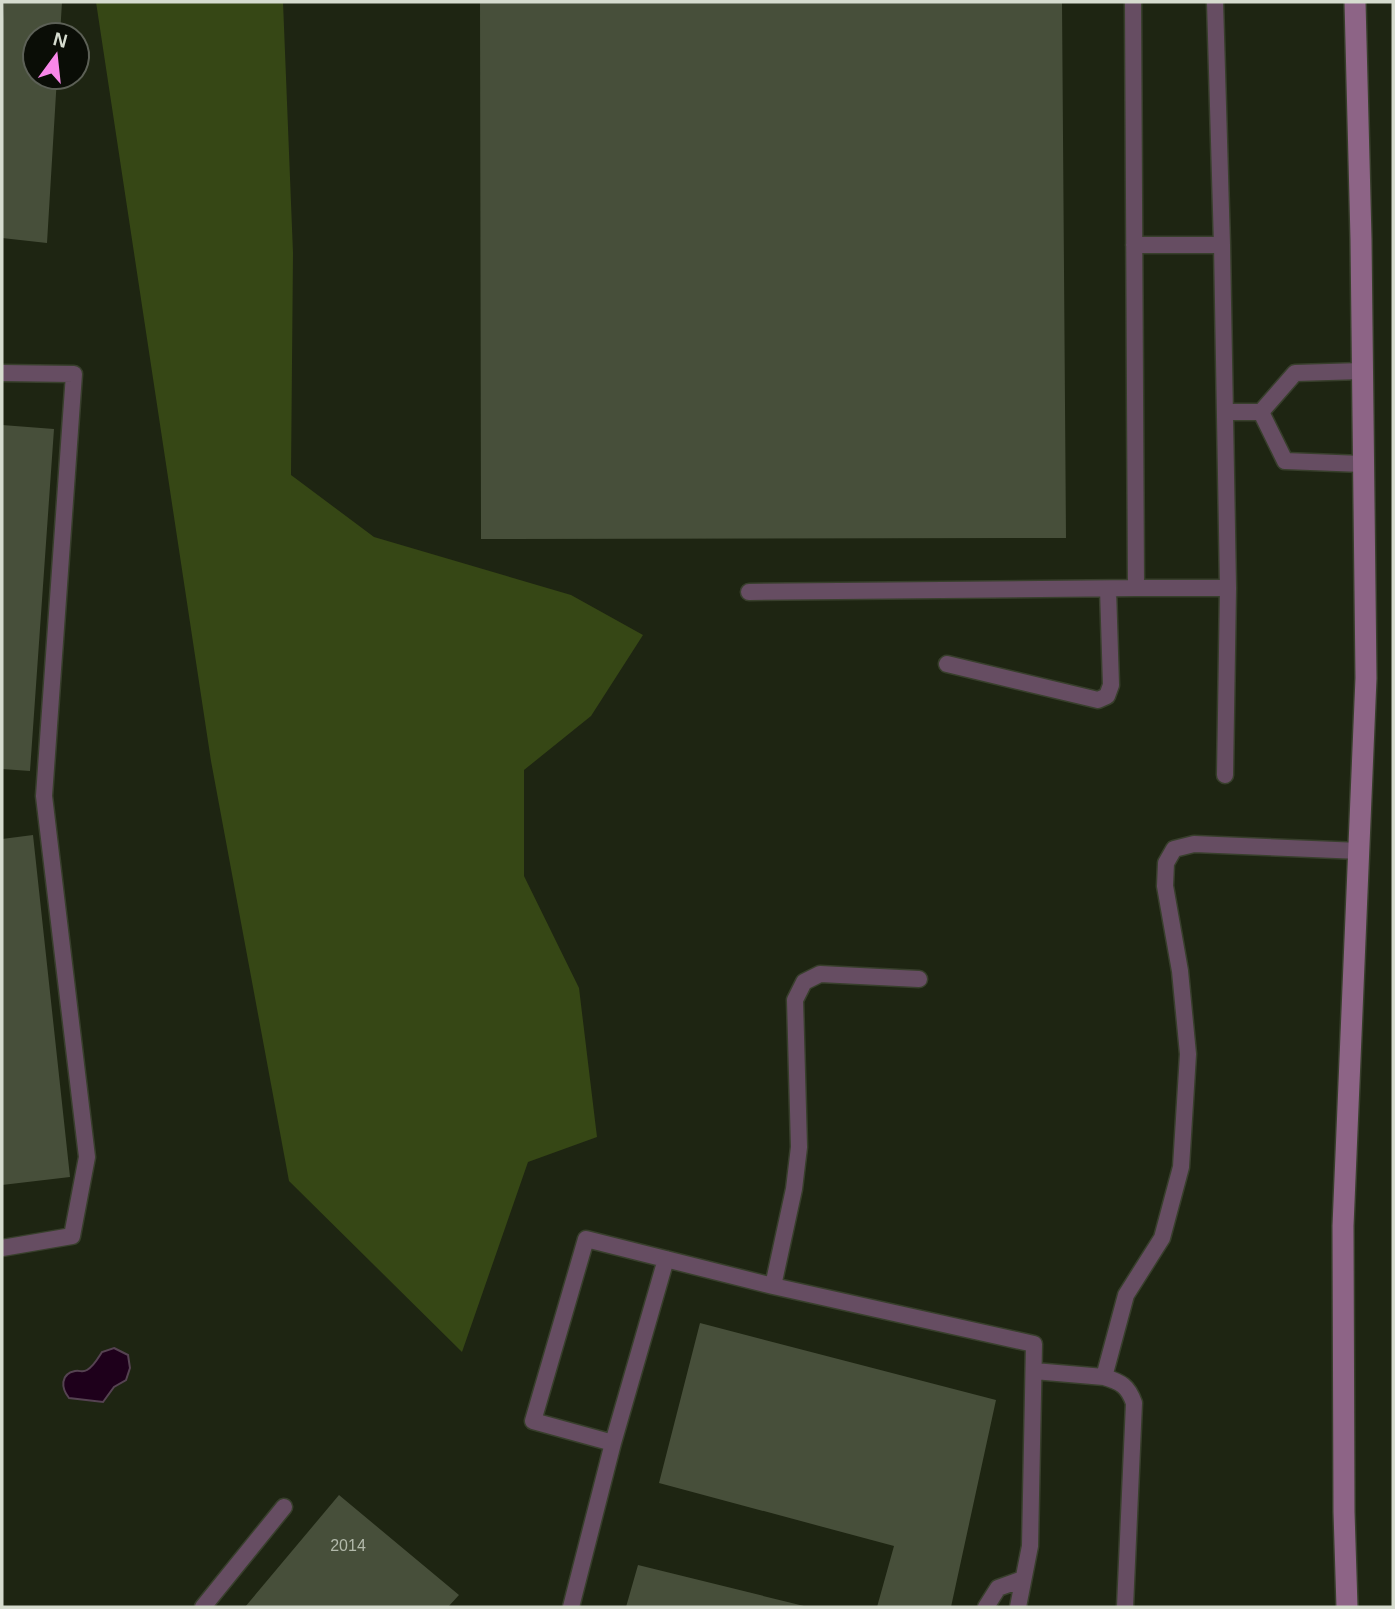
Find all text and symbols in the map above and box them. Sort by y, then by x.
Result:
north arrow [21,21,91,91]
text: N [51,28,70,52]
house number: 2014 [330,1537,366,1554]

